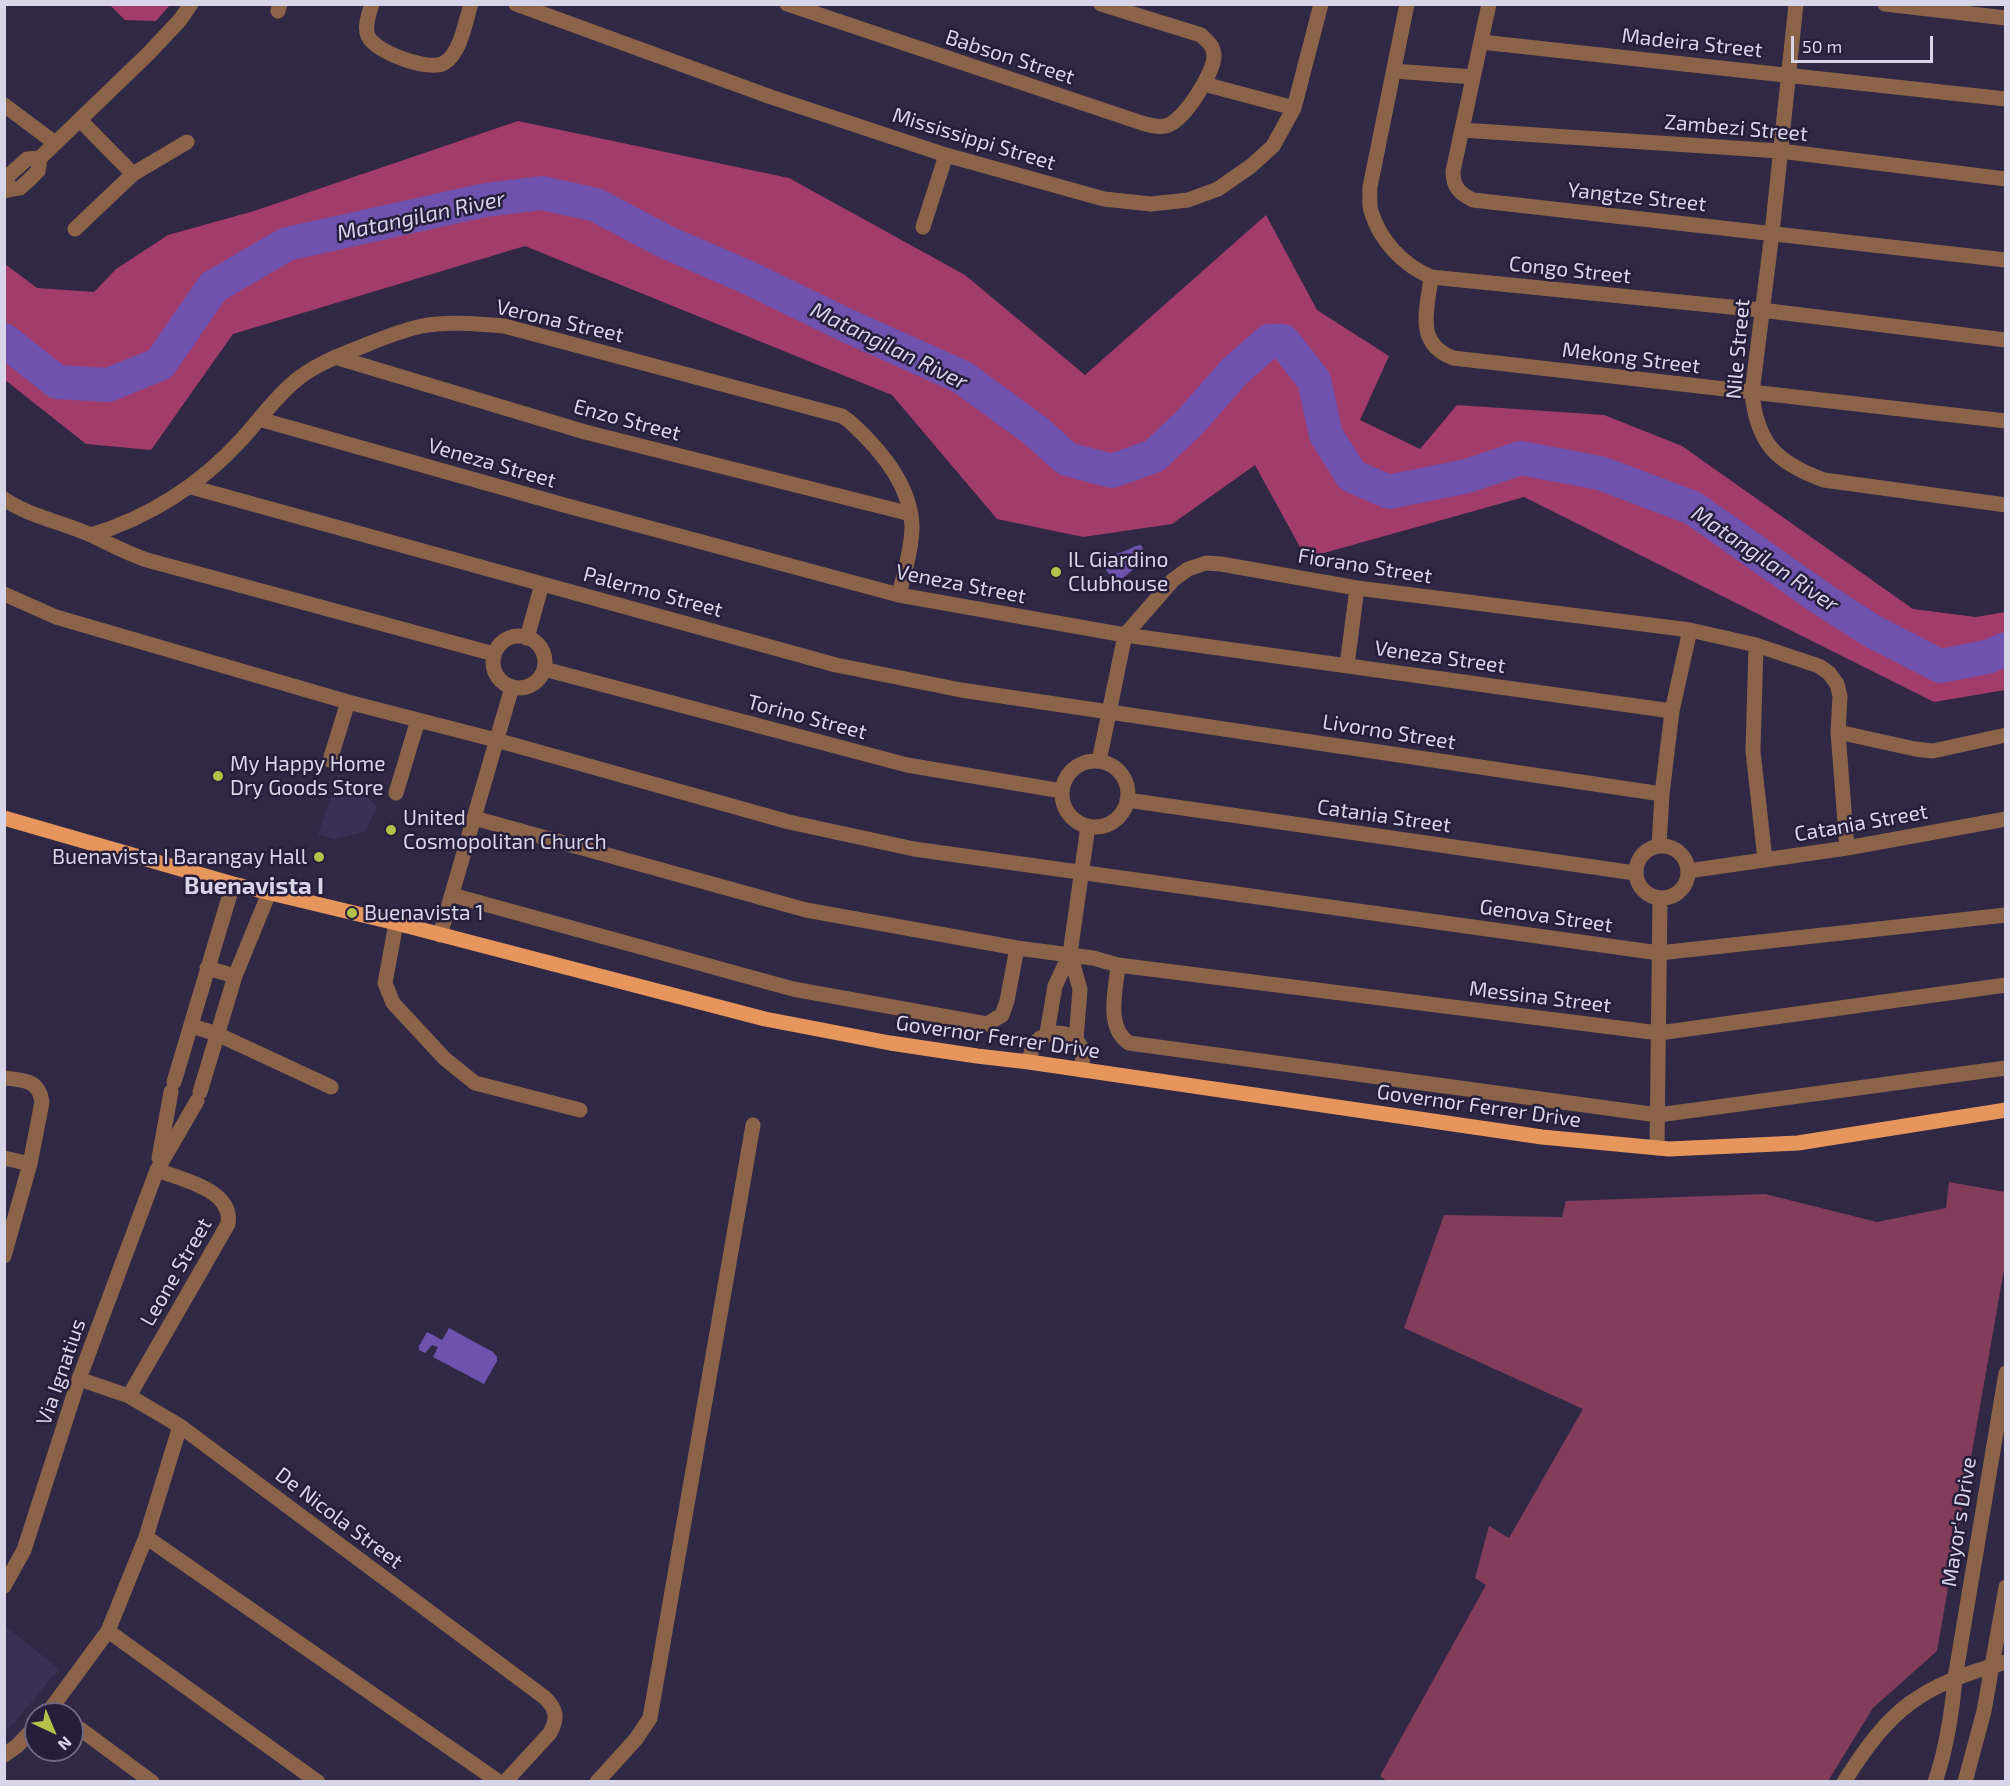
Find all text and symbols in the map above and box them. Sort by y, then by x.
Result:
street label: Madeira Street [1620,23,1764,63]
street label: Babson Street [942,24,1078,90]
scale bar [1794,24,1936,62]
text: 50 m [1802,35,1842,57]
street label: Mississippi Street [889,102,1059,176]
street label: Zambezi Street [1663,109,1809,147]
street label: Yangtze Street [1566,177,1708,217]
water label: Matangilan River [334,185,508,247]
street label: Congo Street [1508,251,1632,289]
street label: Verona Street [494,294,626,348]
water label: Matangilan River [806,297,972,395]
street label: Nile Street [1721,298,1755,400]
street label: Mekong Street [1561,337,1701,379]
street label: Enzo Street [571,394,683,446]
street label: Veneza Street [425,433,559,493]
water label: Matangilan River [1687,500,1843,618]
street label: Fiorano Street [1296,543,1434,589]
place label: IL Giardino Clubhouse [1068,547,1168,597]
street label: Veneza Street [894,559,1028,609]
street label: Palermo Street [581,561,725,623]
marker: IL Giardino Clubhouse [1049,565,1063,579]
street label: Veneza Street [1373,635,1507,679]
street label: Torino Street [745,689,869,745]
street label: Livorno Street [1321,709,1457,755]
place label: My Happy Home Dry Goods Store [230,751,385,801]
marker: My Happy Home Dry Goods Store [211,769,225,783]
street label: Catania Street [1315,794,1453,838]
street label: Catania Street [1792,799,1930,847]
place label: United Cosmopolitan Church [403,805,607,855]
marker: United Cosmopolitan Church [384,823,398,837]
place label: Buenavista I Barangay Hall [52,844,307,870]
marker: Buenavista I Barangay Hall [312,850,326,864]
district label: Buenavista I [184,872,324,900]
street label: Genova Street [1478,894,1614,938]
place label: Buenavista 1 [364,900,484,926]
marker: Buenavista 1 [345,906,359,920]
street label: Messina Street [1467,976,1613,1018]
street label: Governor Ferrer Drive [894,1010,1102,1064]
street label: Governor Ferrer Drive [1375,1079,1583,1133]
street label: Leone Street [135,1214,217,1330]
street label: Via Ignatius [31,1315,91,1429]
street label: Mayor's Drive [1936,1455,1982,1589]
street label: De Nicola Street [270,1462,408,1574]
north arrow [24,1702,84,1762]
text: N [55,1733,76,1755]

